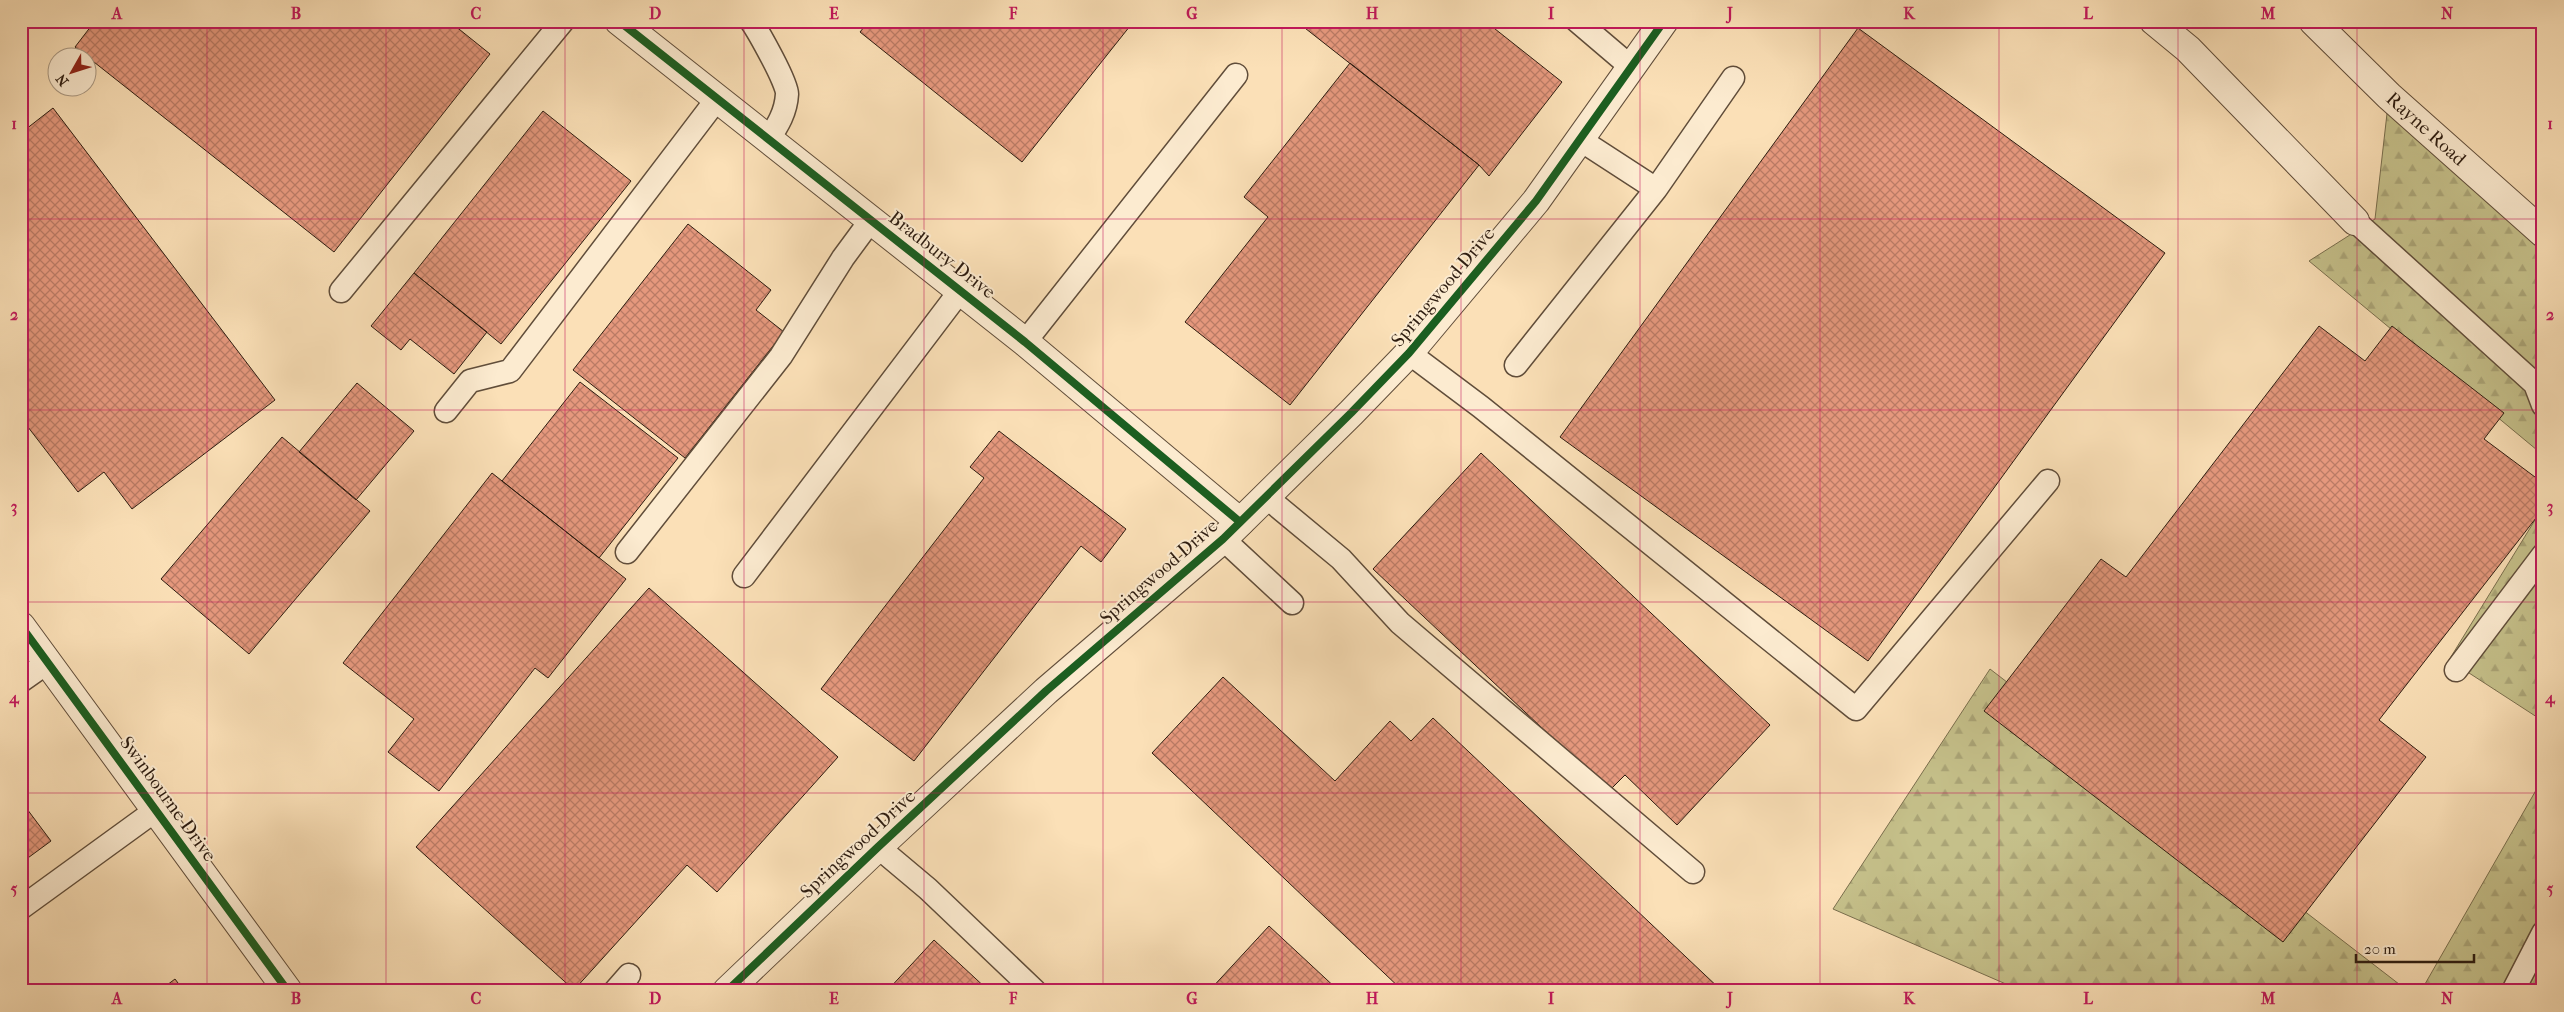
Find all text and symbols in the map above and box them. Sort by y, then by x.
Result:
text: A [111,4,123,23]
text: B [291,4,301,23]
text: C [471,4,482,23]
text: D [649,4,661,23]
text: E [829,4,839,23]
text: F [1008,4,1018,23]
text: G [1186,4,1198,23]
text: H [1366,4,1379,23]
text: I [1548,4,1555,23]
text: J [1725,4,1733,24]
text: K [1903,4,1916,23]
text: L [2083,4,2093,23]
text: M [2260,4,2276,23]
text: N [2441,4,2454,23]
north arrow [48,48,98,98]
text: N [52,70,72,89]
street label: Rayne Road [2382,88,2471,171]
text: 1 [11,114,17,133]
text: 1 [2547,114,2553,133]
street label: Bradbury Drive [884,207,1000,303]
street label: Springwood Drive [1387,223,1499,351]
text: 2 [10,305,18,324]
text: 2 [2546,305,2554,324]
text: 3 [11,497,17,517]
text: 3 [2547,497,2553,517]
street label: Springwood Drive [1096,515,1222,629]
text: 4 [8,688,20,708]
text: 4 [2544,688,2556,708]
street label: Swinbourne Drive [115,732,221,866]
street label: Springwood Drive [796,785,920,903]
text: 5 [11,879,18,898]
text: 5 [2547,879,2554,898]
scale bar [2356,932,2474,964]
text: 20 m [2364,940,2396,958]
text: A [111,989,123,1008]
text: B [291,989,301,1008]
text: C [471,989,482,1008]
text: D [649,989,661,1008]
text: E [829,989,839,1008]
text: F [1008,989,1018,1008]
text: G [1186,989,1198,1008]
text: H [1366,989,1379,1008]
text: I [1548,989,1555,1008]
text: J [1725,989,1733,1009]
text: K [1903,989,1916,1008]
text: L [2083,989,2093,1008]
text: M [2260,989,2276,1008]
text: N [2441,989,2454,1008]

